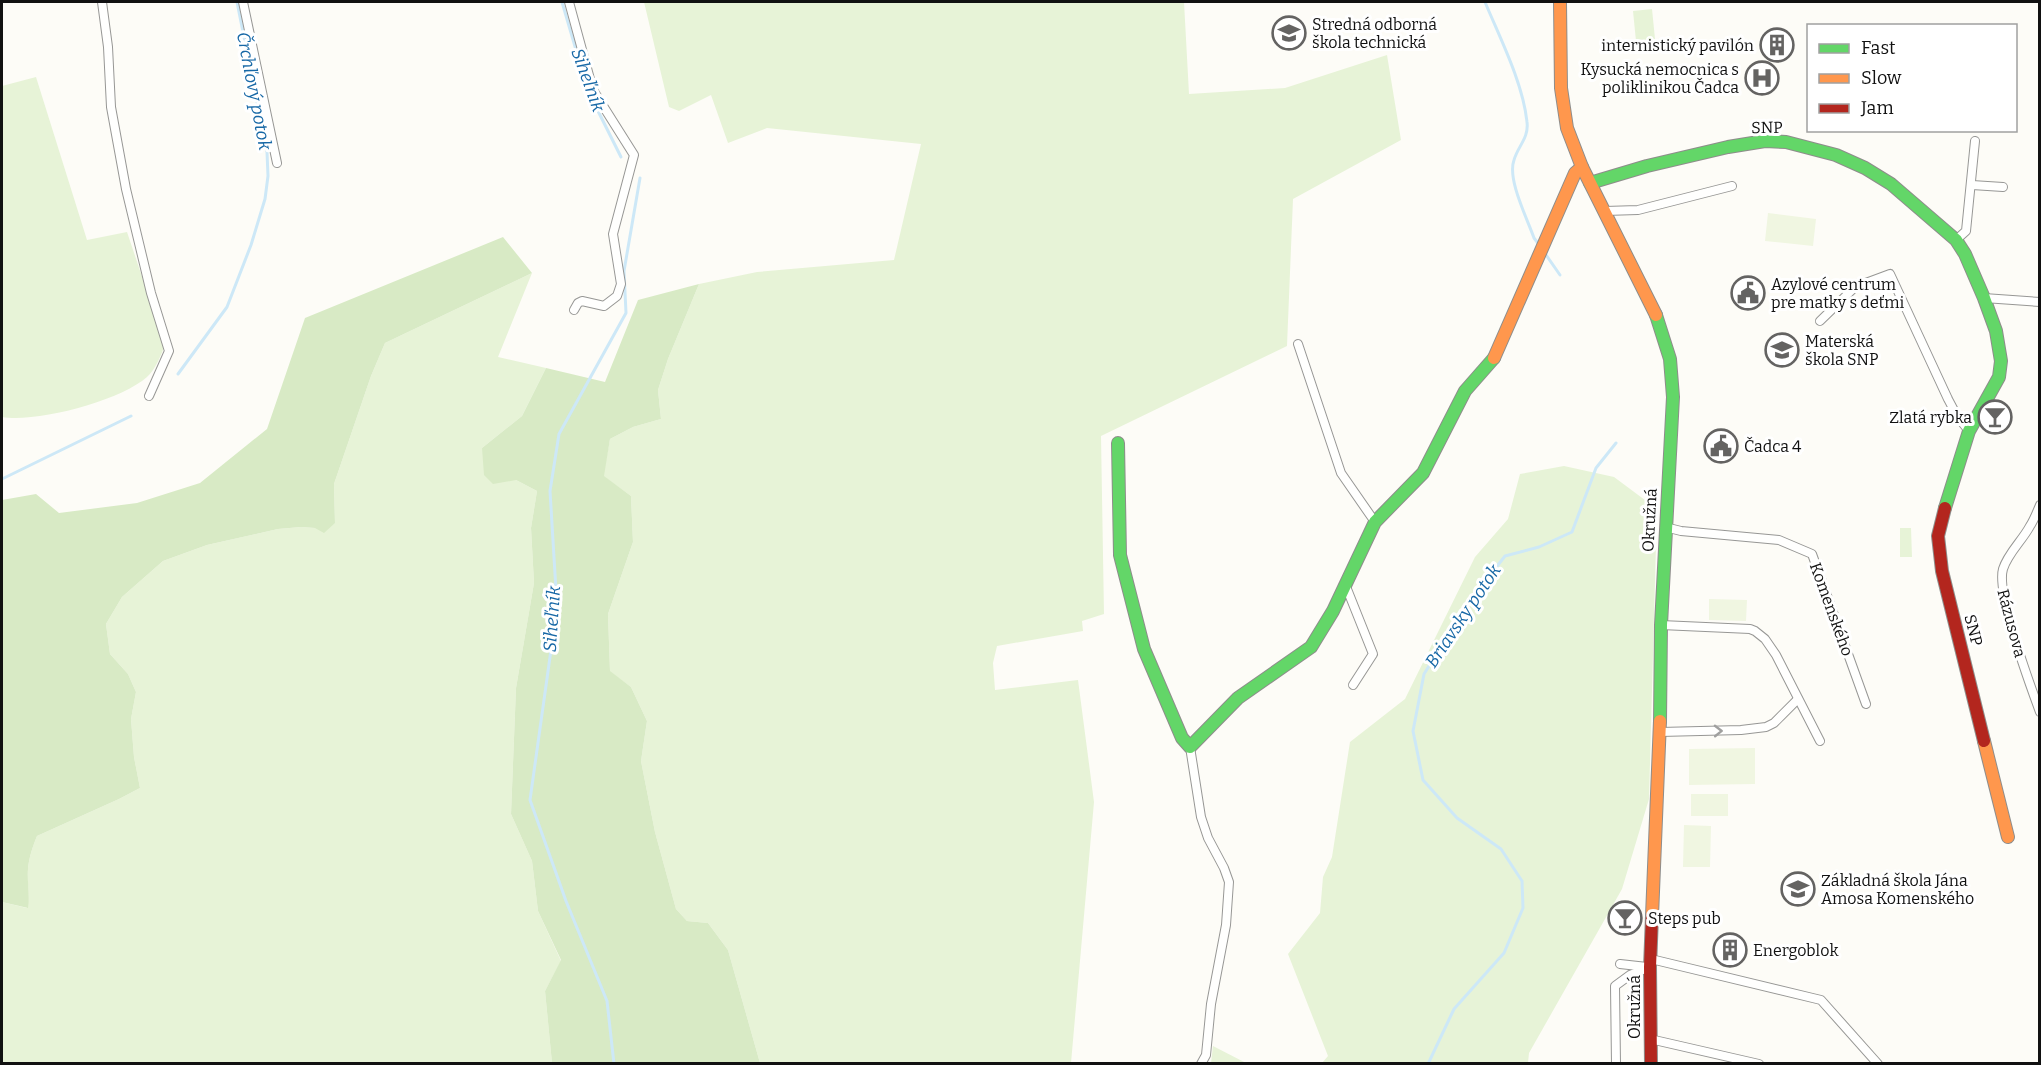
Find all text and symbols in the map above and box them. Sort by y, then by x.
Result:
school or university icon: Stredná odborná škola technická [1271,15,1307,51]
place label: Stredná odborná škola technická [1312,15,1437,52]
legend [1807,24,2017,132]
building icon: internistický pavilón [1759,27,1795,63]
water label: Črchľový potok [232,30,276,152]
place label: internistický pavilón [1601,36,1754,55]
text: Fast [1861,37,1896,59]
water label: Siheľník [566,45,610,115]
place label: Kysucká nemocnica s poliklinikou Čadca [1580,60,1739,97]
hospital icon: Kysucká nemocnica s poliklinikou Čadca [1744,60,1780,96]
text: Slow [1861,67,1902,89]
text: Jam [1860,97,1894,119]
street label: SNP [1751,118,1783,137]
public building icon: Azylové centrum pre matky s deťmi [1730,275,1766,311]
place label: Azylové centrum pre matky s deťmi [1771,275,1905,312]
school or university icon: Materská škola SNP [1764,332,1800,368]
place label: Materská škola SNP [1805,332,1879,369]
bar icon: Zlatá rybka [1977,399,2013,435]
place label: Zlatá rybka [1889,408,1972,427]
public building icon: Čadca 4 [1703,428,1739,464]
place label: Čadca 4 [1744,436,1802,456]
street label: Okružná [1638,487,1661,552]
water label: Briavsky potok [1420,560,1506,672]
street label: Komenského [1806,560,1857,659]
water label: Siheľník [539,585,565,653]
street label: Rázusova [1993,587,2030,660]
street label: SNP [1960,612,1987,648]
one-way arrow [1714,724,1723,737]
school or university icon: Základná škola Jána Amosa Komenského [1780,871,1816,907]
place label: Základná škola Jána Amosa Komenského [1821,871,1974,908]
bar icon: Steps pub [1607,900,1643,936]
place label: Steps pub [1648,909,1721,928]
building icon: Energoblok [1712,932,1748,968]
place label: Energoblok [1753,941,1838,960]
street label: Okružná [1625,975,1644,1039]

